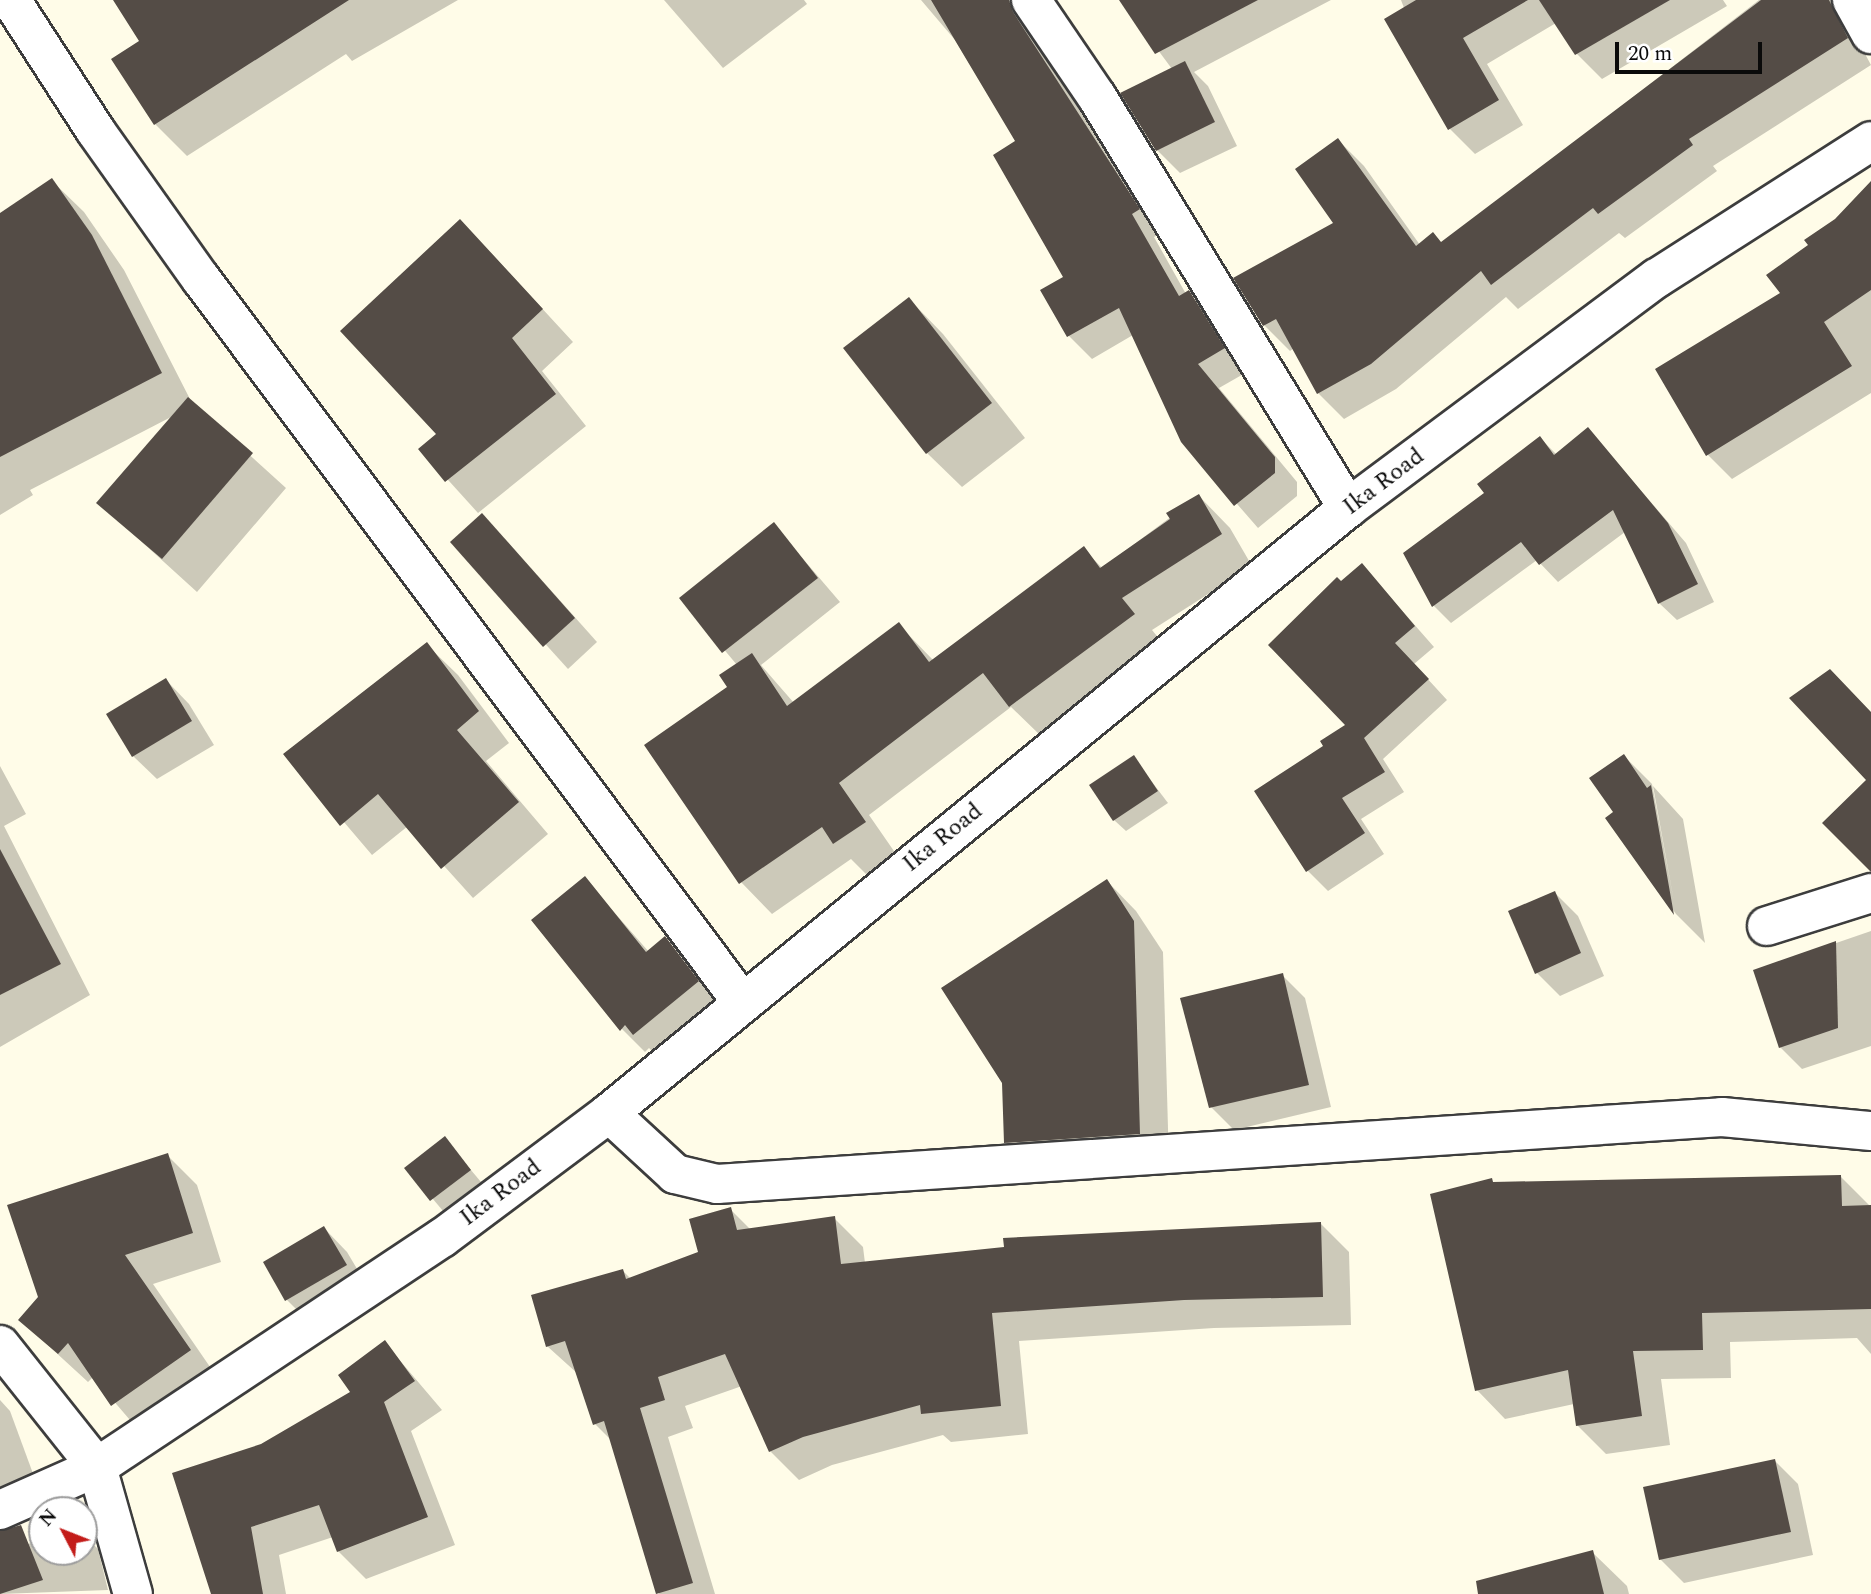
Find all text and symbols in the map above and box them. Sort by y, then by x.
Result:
scale bar [1619,28,1766,72]
text: 20 m [1628,38,1672,70]
street label: Ika Road [1338,442,1430,522]
street label: Ika Road [897,797,989,879]
street label: Ika Road [455,1153,547,1233]
north arrow [28,1496,98,1566]
text: N [33,1502,64,1533]

